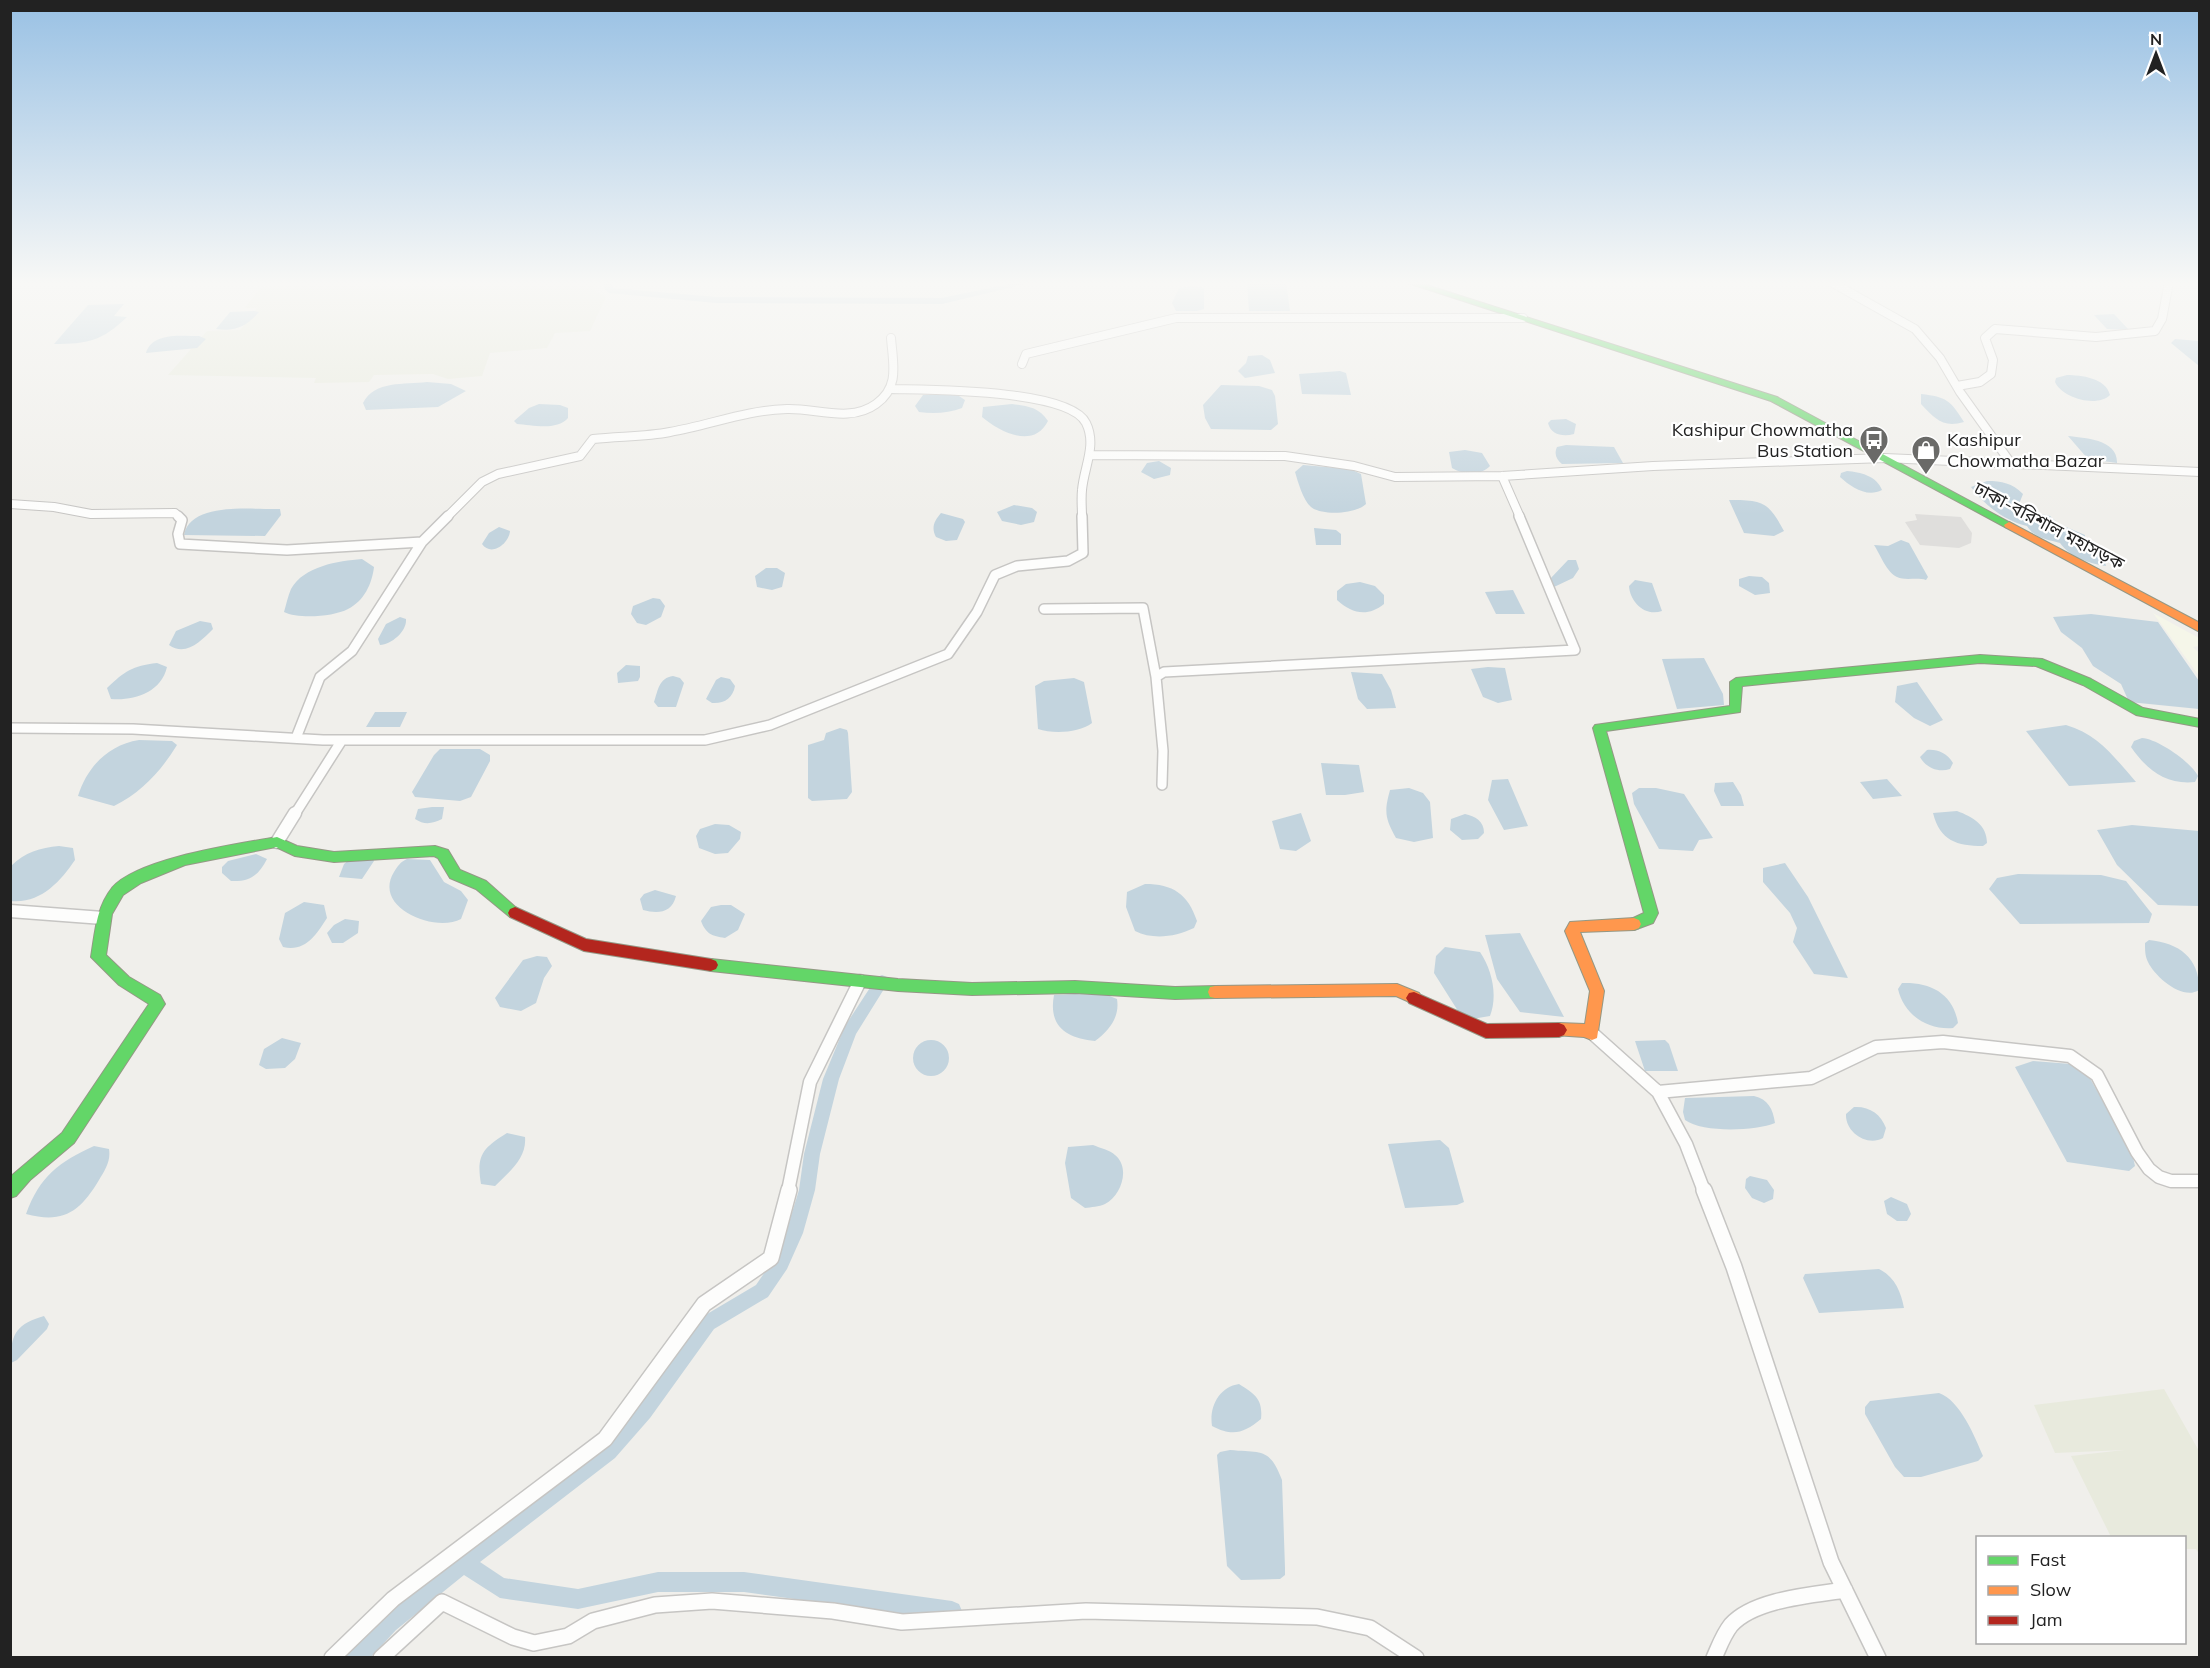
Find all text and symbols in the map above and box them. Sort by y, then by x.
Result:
north arrow [2126,24,2186,84]
text: N [2150,29,2162,49]
place label: Kashipur Chowmatha Bus Station [1672,418,1853,462]
bus stop icon: Kashipur Chowmatha Bus Station [1858,424,1890,466]
place label: Kashipur Chowmatha Bazar [1947,428,2105,472]
shop icon: Kashipur Chowmatha Bazar [1910,434,1942,476]
street label: ঢাকা-বরিশাল মহাসড়ক [1969,476,2129,575]
legend [1976,1536,2186,1644]
text: Fast [2030,1548,2066,1571]
text: Slow [2030,1578,2072,1601]
text: Jam [2030,1608,2063,1631]

